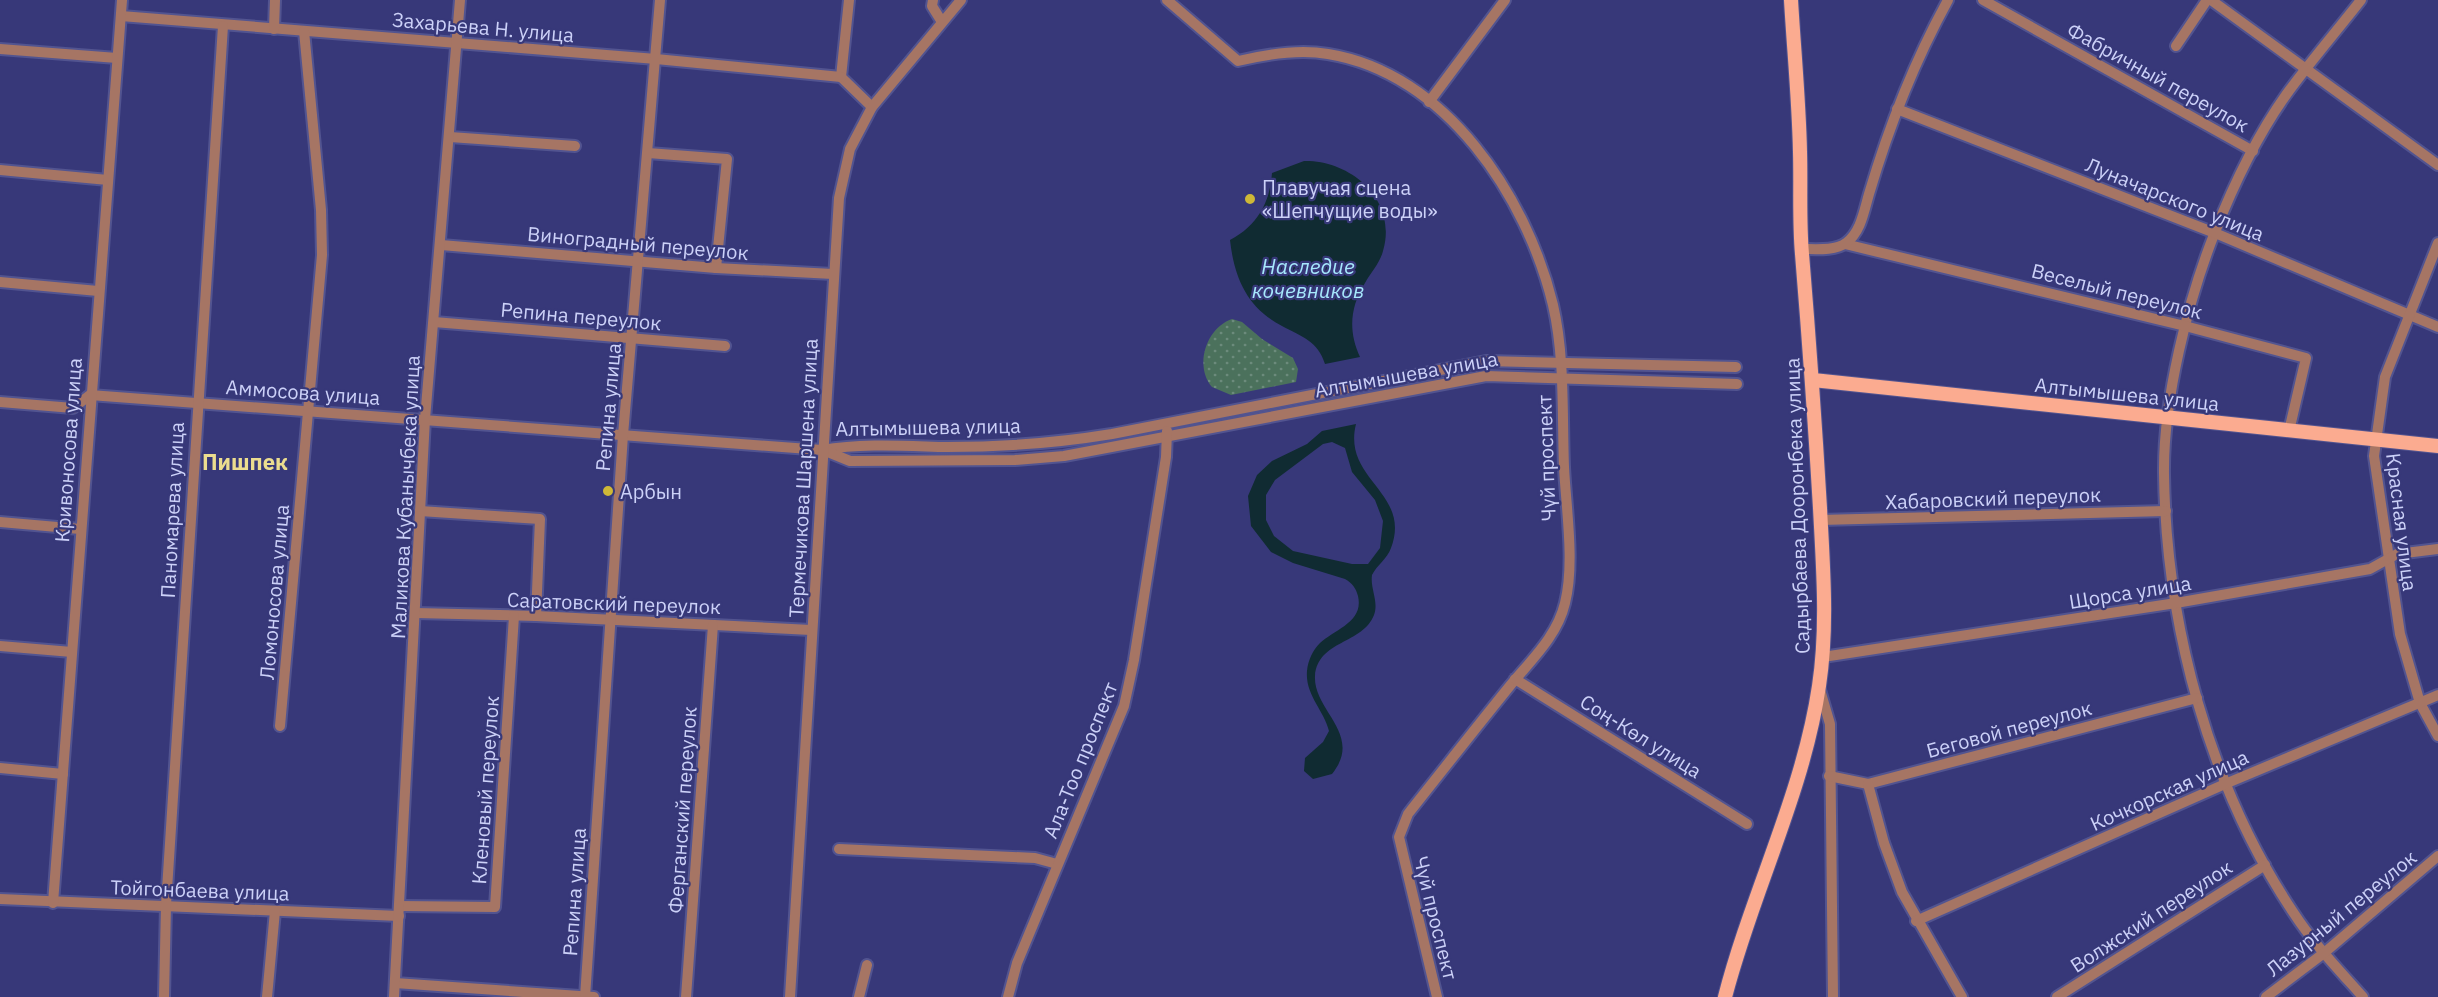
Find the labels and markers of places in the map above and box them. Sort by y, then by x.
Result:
place label: Плавучая сцена «Шепчущие воды» [1262,174,1438,224]
marker: Плавучая сцена «Шепчущие воды» [1243,192,1257,206]
place label: Арбын [620,478,682,505]
marker: Арбын [601,484,615,498]

